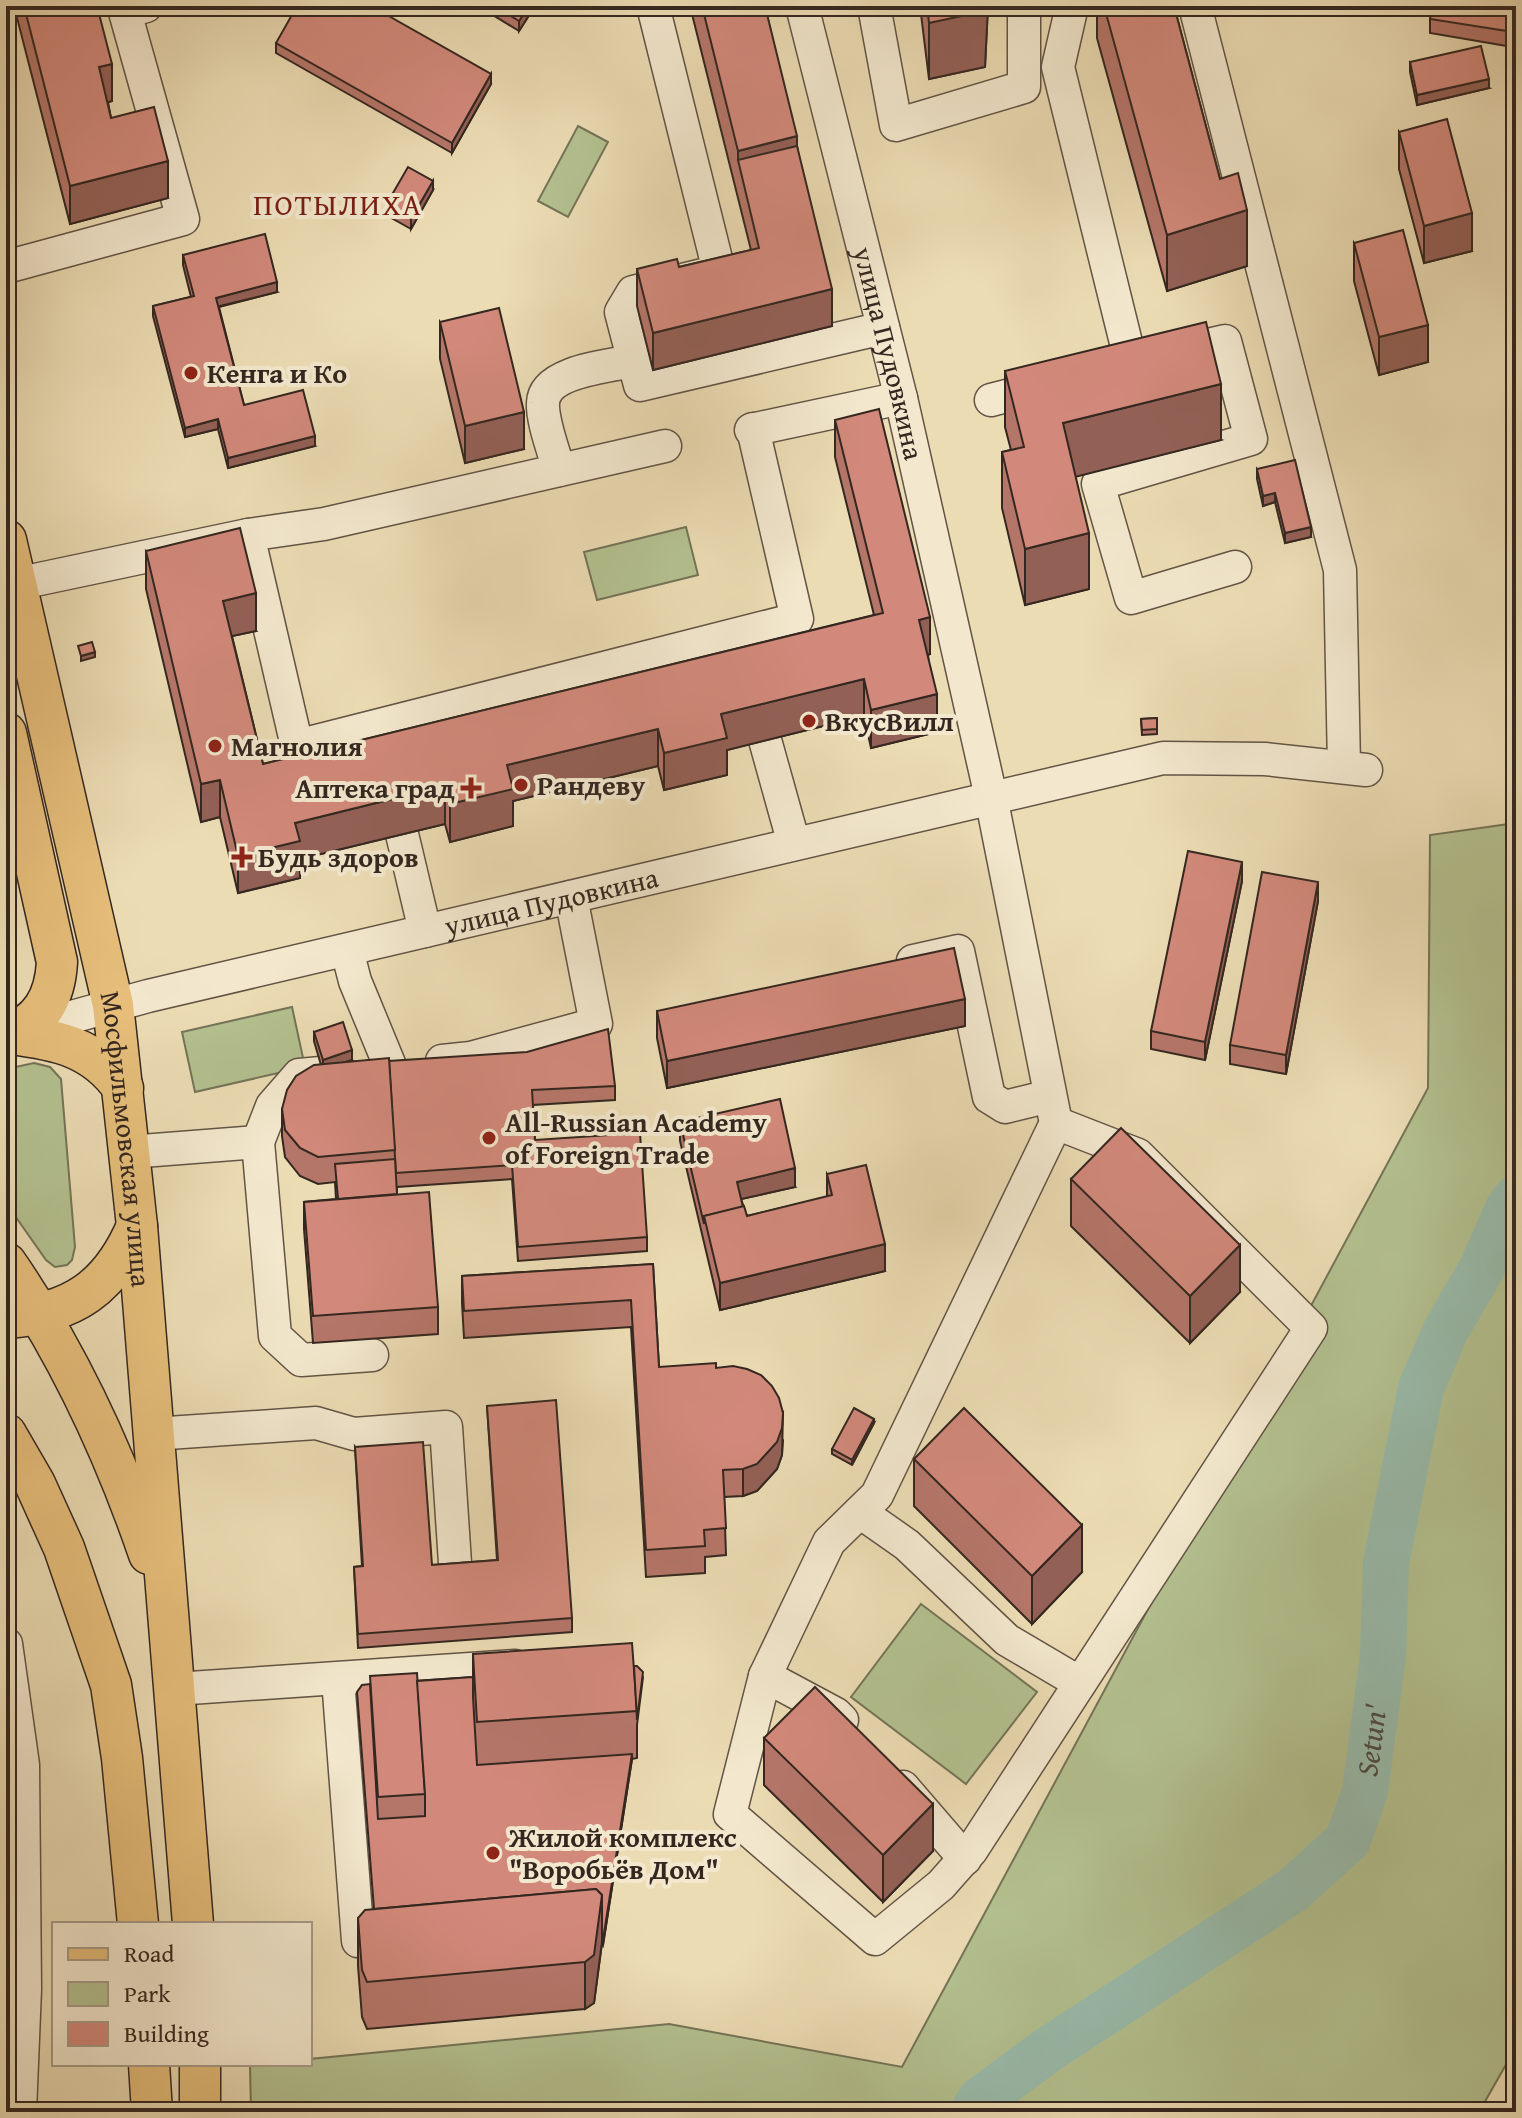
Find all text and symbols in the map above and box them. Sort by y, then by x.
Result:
district label: ПОТЫЛИХА [253,182,423,226]
street label: улица Пудовкина [843,241,935,464]
place label: Кенга и Ко [207,352,347,393]
marker: Кенга и Ко [182,364,200,382]
place label: ВкусВилл [825,700,954,741]
marker: ВкусВилл [800,712,818,730]
place label: Магнолия [231,725,362,766]
marker: Магнолия [206,737,224,755]
place label: Рандеву [537,764,645,805]
place label: Аптека град [295,767,455,808]
marker: Рандеву [512,776,530,794]
marker: Аптека град [462,779,480,797]
place label: Будь здоров [258,836,419,877]
marker: Будь здоров [233,848,251,866]
street label: улица Пудовкина [439,856,663,946]
street label: Мосфильмовская улица [90,987,163,1289]
place label: All-Russian Academy of Foreign Trade [505,1101,768,1174]
marker: All-Russian Academy of Foreign Trade [480,1129,498,1147]
water label: Setun' [1344,1701,1397,1779]
place label: Жилой комплекс "Воробьёв Дом" [508,1816,737,1889]
marker: Жилой комплекс "Воробьёв Дом" [484,1844,502,1862]
legend [52,1922,312,2066]
text: Road [124,1936,174,1971]
text: Park [124,1976,171,2011]
text: Building [124,2016,209,2051]

